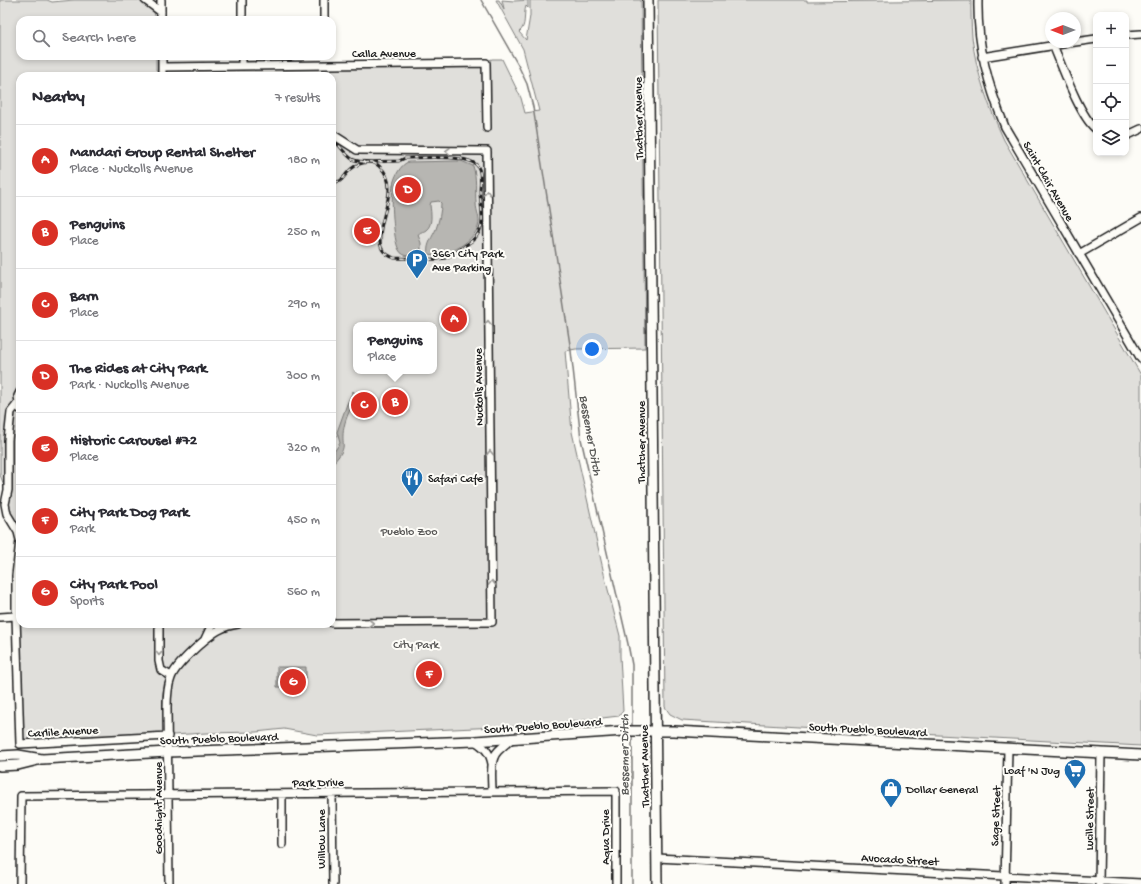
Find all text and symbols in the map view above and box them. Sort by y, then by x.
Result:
north arrow [1045,12,1081,48]
map controls [1093,12,1129,156]
button: + [1093,12,1129,48]
search box [16,16,336,60]
icon: search [30,27,52,49]
text: Search here [62,29,136,47]
street label: Calla Avenue [352,48,417,62]
button: − [1093,48,1129,84]
street label: Thatcher Avenue [632,76,648,160]
button: locate [1093,84,1129,120]
text: Nearby [32,88,85,108]
text: 7 results [275,91,320,106]
button: layers [1093,120,1129,156]
street label: Saint Clair Avenue [1019,140,1076,225]
text: Mandari Group Rental Shelter [70,144,255,162]
one-way arrow [445,147,451,155]
text: A [41,153,49,168]
text: 180 m [288,153,320,168]
text: Place · Nuckolls Avenue [70,162,193,177]
pin: D [395,175,421,205]
one-way arrow [483,190,491,196]
text: Penguins [70,216,125,234]
pin: E [354,216,380,246]
text: B [42,225,48,240]
text: 250 m [287,225,320,240]
text: Place [70,234,98,249]
parking icon: 3661 City Park Ave Parking [404,247,430,280]
place label: 3661 City Park Ave Parking [431,248,505,276]
text: Barn [70,288,98,306]
text: C [41,297,49,312]
text: 290 m [287,297,320,312]
pin: A [441,304,467,334]
text: Place [70,306,98,321]
one-way arrow [484,320,492,326]
popup [353,322,437,374]
text: Penguins [368,332,422,350]
your location [582,339,602,359]
street label: Nuckolls Avenue [472,347,488,426]
text: Place [368,350,396,365]
text: The Rides at City Park [70,360,207,378]
text: D [41,369,49,384]
text: 300 m [286,369,320,384]
text: Park · Nuckolls Avenue [70,378,189,393]
pin: B [382,387,408,417]
pin: C [351,390,377,420]
water label: Bessemer Ditch [575,394,604,478]
street label: Thatcher Avenue [636,400,650,484]
text: Historic Carousel #72 [70,432,197,450]
text: E [41,441,49,456]
text: 320 m [287,441,320,456]
text: Place [70,450,98,465]
one-way arrow [486,450,494,456]
restaurant icon: Safari Cafe [399,465,425,498]
place label: Safari Cafe [428,473,484,487]
text: City Park Dog Park [70,504,189,522]
text: F [42,513,48,528]
text: 450 m [287,513,320,528]
text: Park [70,522,95,537]
park label: Pueblo Zoo [380,526,437,540]
text: City Park Pool [70,576,158,594]
one-way arrow [488,580,496,586]
text: G [41,585,49,600]
text: 560 m [287,585,320,600]
text: Sports [70,594,104,609]
one-way arrow [368,619,374,627]
park label: City Park [393,639,440,653]
one-way arrow [155,650,164,656]
pin: F [416,659,442,689]
pin: G [280,667,306,697]
water label: Bessemer Ditch [618,713,633,796]
street label: South Pueblo Boulevard [484,716,604,738]
street label: South Pueblo Boulevard [809,721,928,741]
street label: Carlile Avenue [28,724,99,742]
street label: Thatcher Avenue [638,724,654,808]
street label: South Pueblo Boulevard [160,731,279,749]
supermarket icon: Loaf 'N Jug [1062,757,1088,790]
street label: Goodnight Avenue [153,761,167,854]
place label: Loaf 'N Jug [1004,765,1060,779]
shop icon: Dollar General [878,776,904,809]
street label: Park Drive [291,777,345,791]
place label: Dollar General [905,784,979,798]
street label: Sage Street [989,785,1005,846]
street label: Lucille Street [1083,786,1099,851]
street label: Willow Lane [316,808,330,869]
street label: Aqua Drive [600,808,614,865]
street label: Avocado Street [861,852,940,870]

